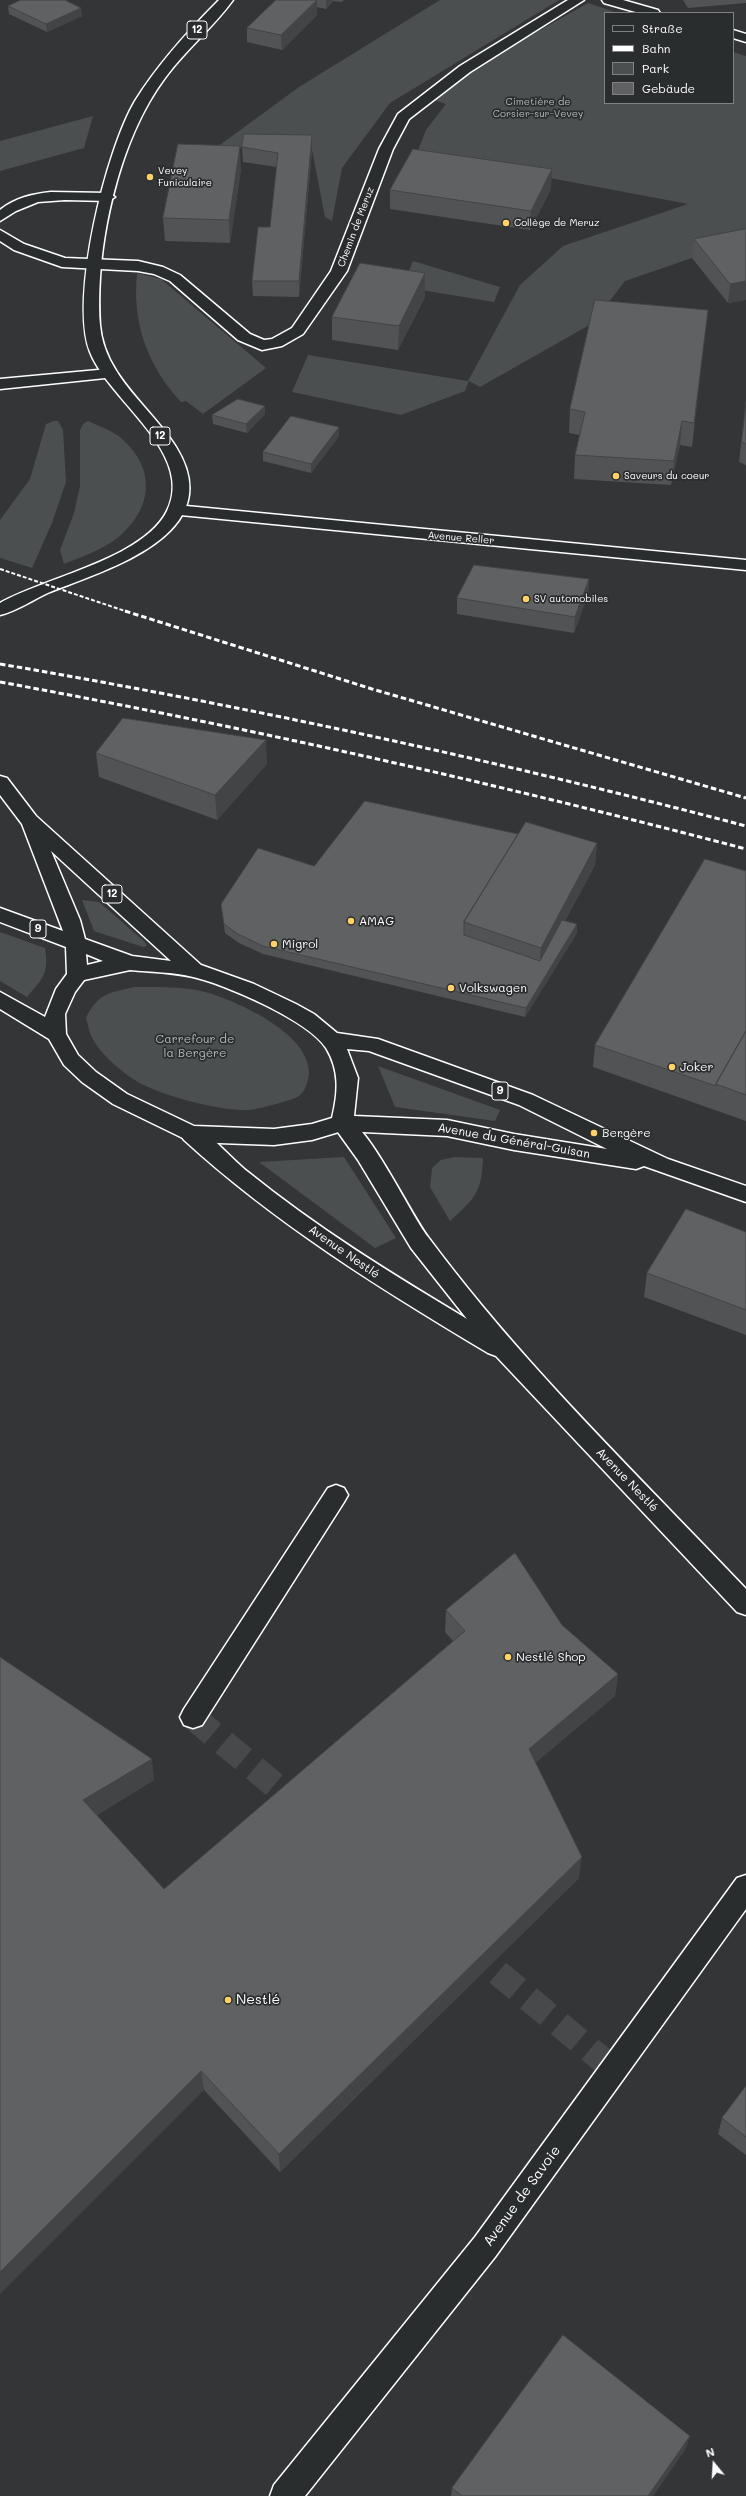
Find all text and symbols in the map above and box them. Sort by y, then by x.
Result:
legend [604,12,734,104]
text: Straße [642,20,683,36]
road number: 12 [187,21,207,39]
text: Bahn [642,40,670,56]
text: Park [642,60,669,76]
text: Gebäude [642,80,695,96]
park label: Cimetière de Corsier-sur-Vevey [493,96,583,120]
place label: Vevey Funiculaire [158,165,212,188]
marker: Vevey Funiculaire [145,172,155,182]
street label: Chemin de Meruz [335,185,377,269]
place label: Collège de Meruz [514,217,600,229]
marker: Collège de Meruz [501,218,511,228]
road number: 12 [150,427,170,445]
place label: Saveurs du coeur [624,470,709,482]
marker: Saveurs du coeur [611,471,621,481]
street label: Avenue Reller [427,529,495,547]
place label: SV automobiles [534,593,608,605]
marker: SV automobiles [521,594,531,604]
road number: 12 [102,885,122,903]
place label: AMAG [359,914,394,928]
marker: AMAG [346,916,356,926]
road number: 9 [30,920,46,938]
place label: Migrol [282,937,318,951]
marker: Migrol [269,939,279,949]
place label: Volkswagen [459,981,527,995]
marker: Volkswagen [446,983,456,993]
park label: Carrefour de la Bergère [156,1032,234,1060]
place label: Joker [680,1060,714,1074]
marker: Joker [667,1062,677,1072]
road number: 9 [492,1082,508,1100]
street label: Avenue du Général-Guisan [437,1121,591,1161]
place label: Bergère [602,1126,651,1140]
marker: Bergère [589,1128,599,1138]
street label: Avenue Nestlé [306,1222,382,1282]
street label: Avenue Nestlé [593,1445,661,1515]
place label: Nestlé Shop [516,1650,586,1664]
marker: Nestlé Shop [503,1652,513,1662]
place label: Nestlé [236,1992,280,2008]
marker: Nestlé [223,1995,233,2005]
street label: Avenue de Savoie [480,2142,564,2250]
north arrow [694,2444,734,2484]
text: N [704,2444,716,2461]

